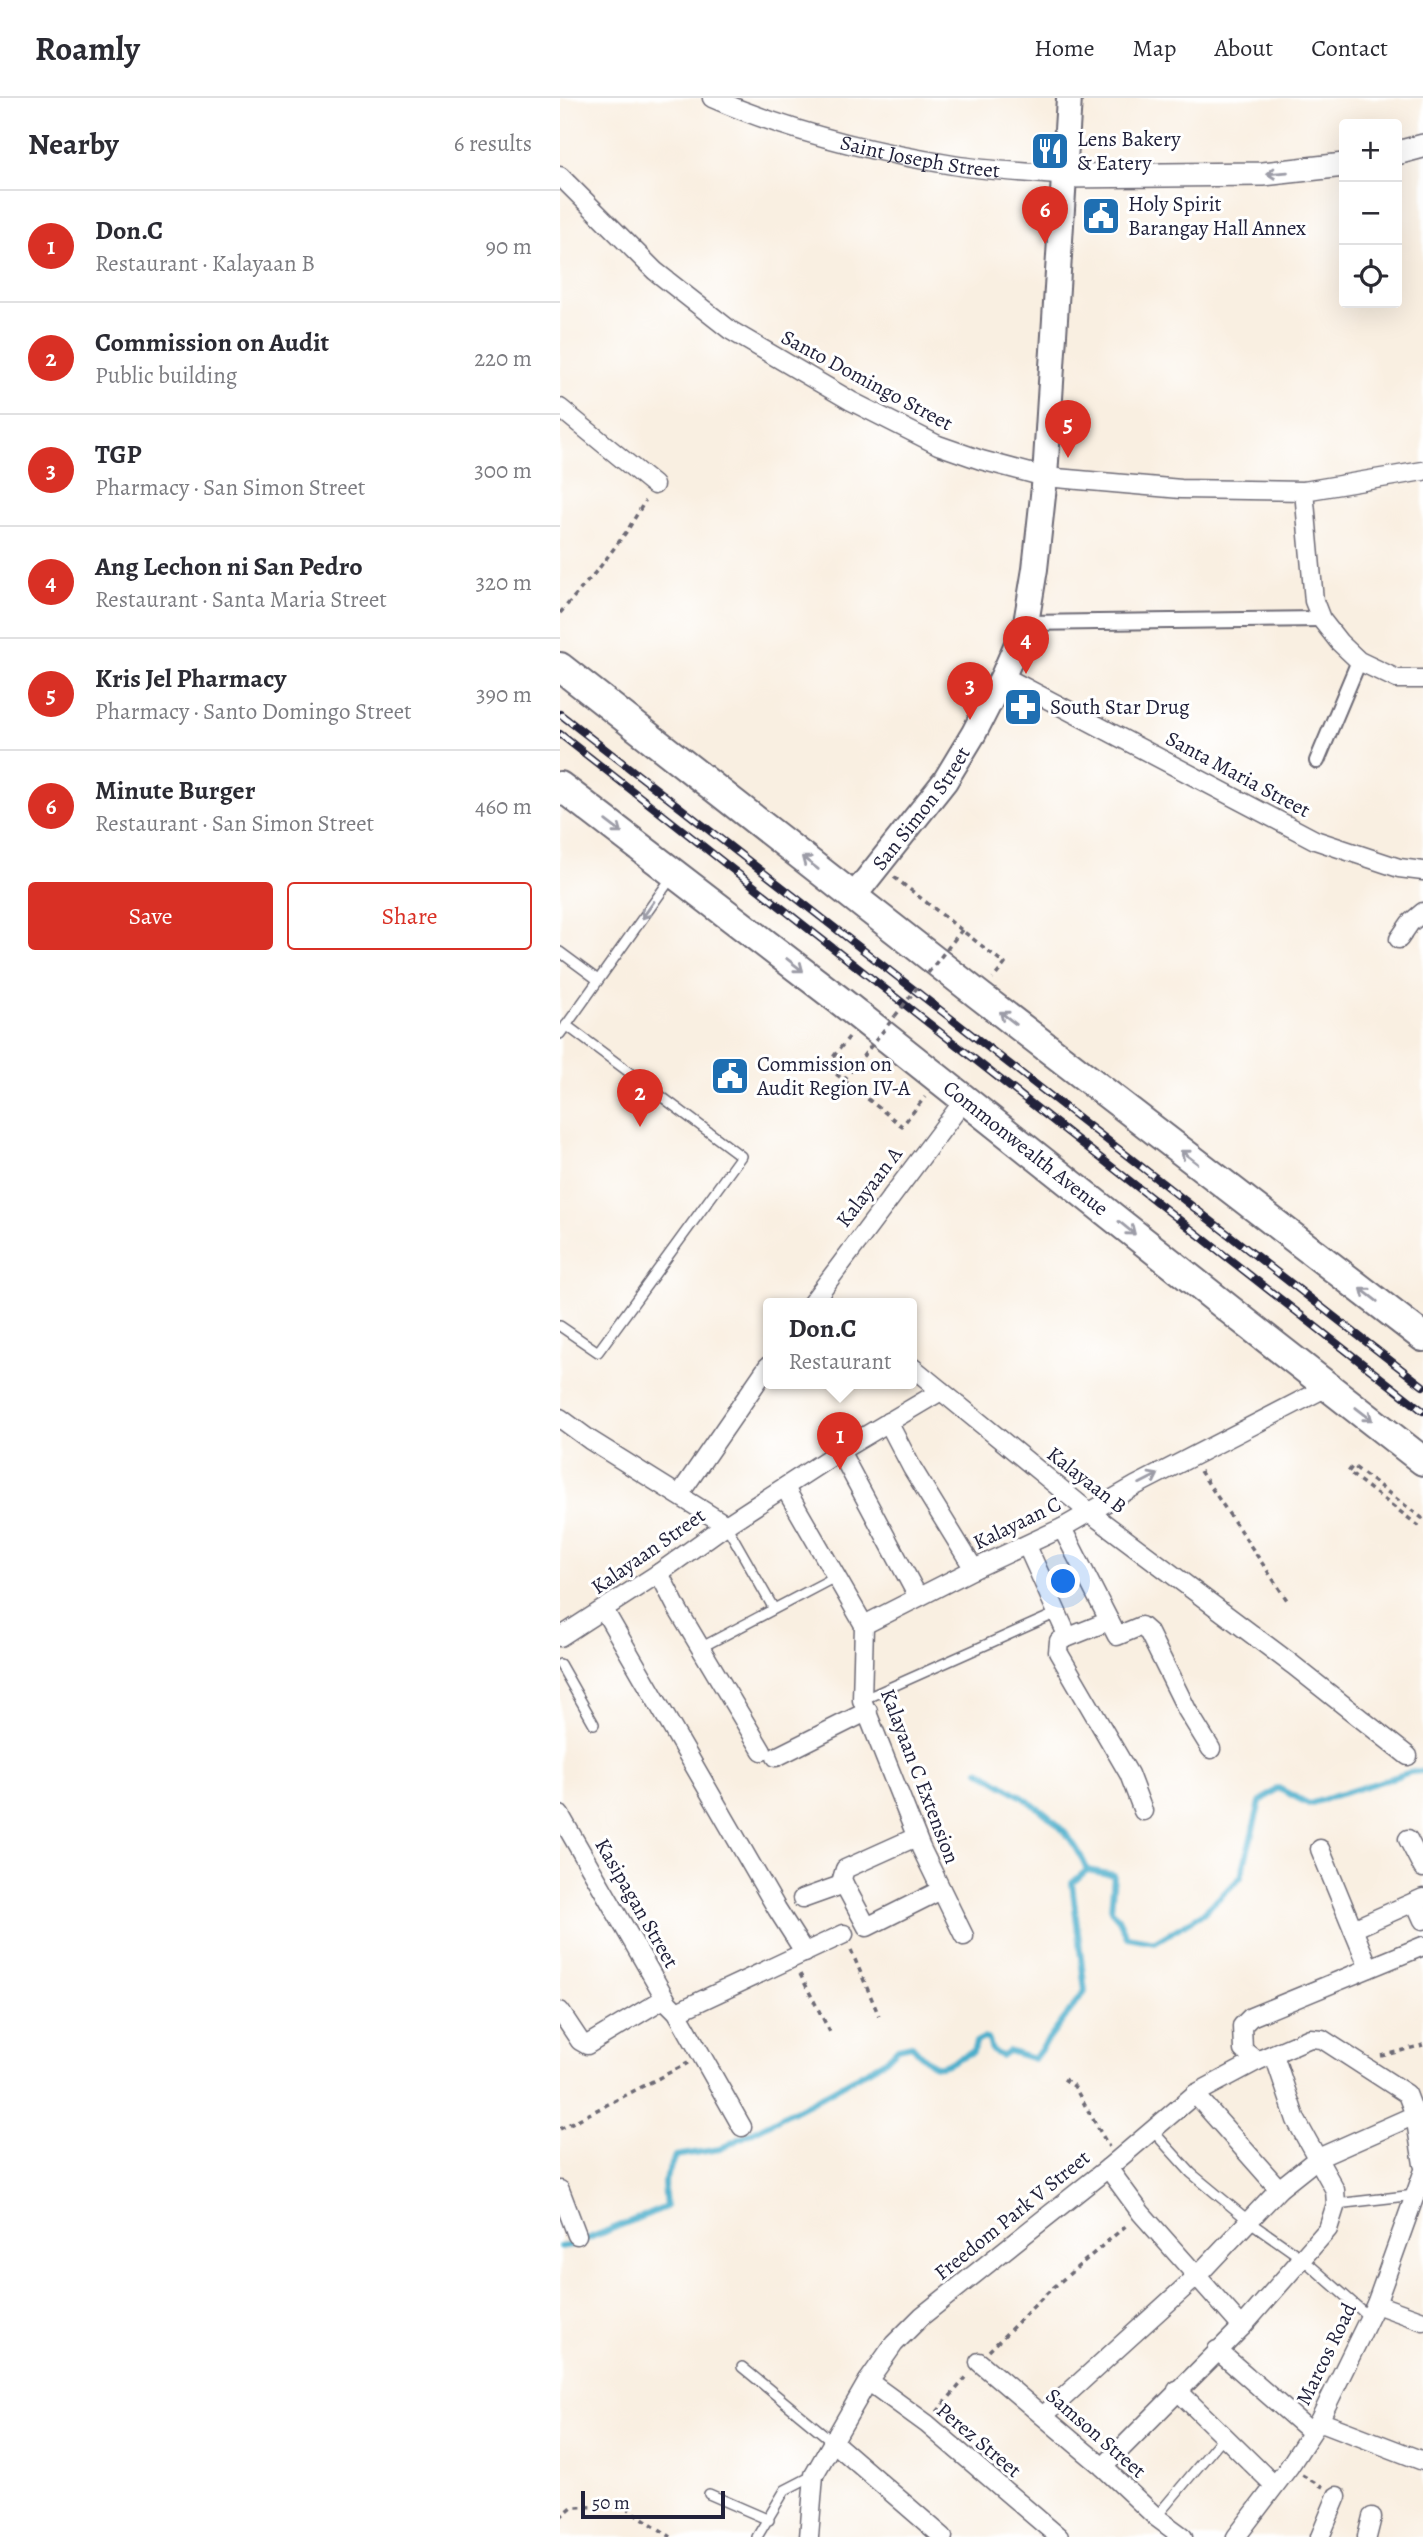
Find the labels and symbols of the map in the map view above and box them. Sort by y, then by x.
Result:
place label: Lens Bakery & Eatery [1077,125,1181,177]
street label: Saint Joseph Street [837,128,1001,184]
restaurant icon: Lens Bakery & Eatery [1029,130,1071,172]
one-way arrow [1266,167,1288,180]
pin: 6 [1022,186,1068,244]
place label: Holy Spirit Barangay Hall Annex [1128,190,1306,242]
public building icon: Holy Spirit Barangay Hall Annex [1080,195,1122,237]
street label: Santo Domingo Street [776,323,958,437]
pin: 5 [1045,400,1091,458]
pin: 4 [1003,616,1049,674]
pin: 3 [947,662,993,720]
pharmacy icon: South Star Drug [1002,686,1044,728]
place label: South Star Drug [1050,693,1190,721]
street label: Santa Maria Street [1161,724,1315,824]
street label: San Simon Street [866,741,977,876]
one-way arrow [605,819,624,834]
one-way arrow [801,855,819,871]
one-way arrow [641,900,655,919]
one-way arrow [785,958,804,973]
one-way arrow [1000,1010,1018,1025]
place label: Commission on Audit Region IV-A [756,1050,911,1102]
public building icon: Commission on Audit Region IV-A [709,1055,751,1097]
pin: 2 [617,1069,663,1127]
street label: Commonwealth Avenue [937,1074,1114,1222]
street label: Kalayaan A [830,1141,909,1233]
one-way arrow [1180,1149,1198,1164]
one-way arrow [1117,1221,1135,1236]
one-way arrow [1360,1288,1379,1303]
one-way arrow [1354,1406,1373,1421]
pin: 1 [817,1412,863,1470]
street label: Kalayaan B [1041,1440,1133,1520]
one-way arrow [1138,1471,1158,1485]
street label: Kalayaan C [968,1490,1066,1556]
street label: Kalayaan Street [585,1501,711,1601]
your location [1046,1564,1080,1598]
street label: Kalayaan C Extension [874,1684,966,1868]
street label: Kasipagan Street [589,1833,685,1973]
street label: Freedom Park V Street [928,2143,1096,2286]
street label: Marcos Road [1289,2298,1363,2410]
street label: Samson Street [1040,2382,1152,2484]
street label: Perez Street [931,2396,1027,2484]
scale bar [581,2488,724,2520]

